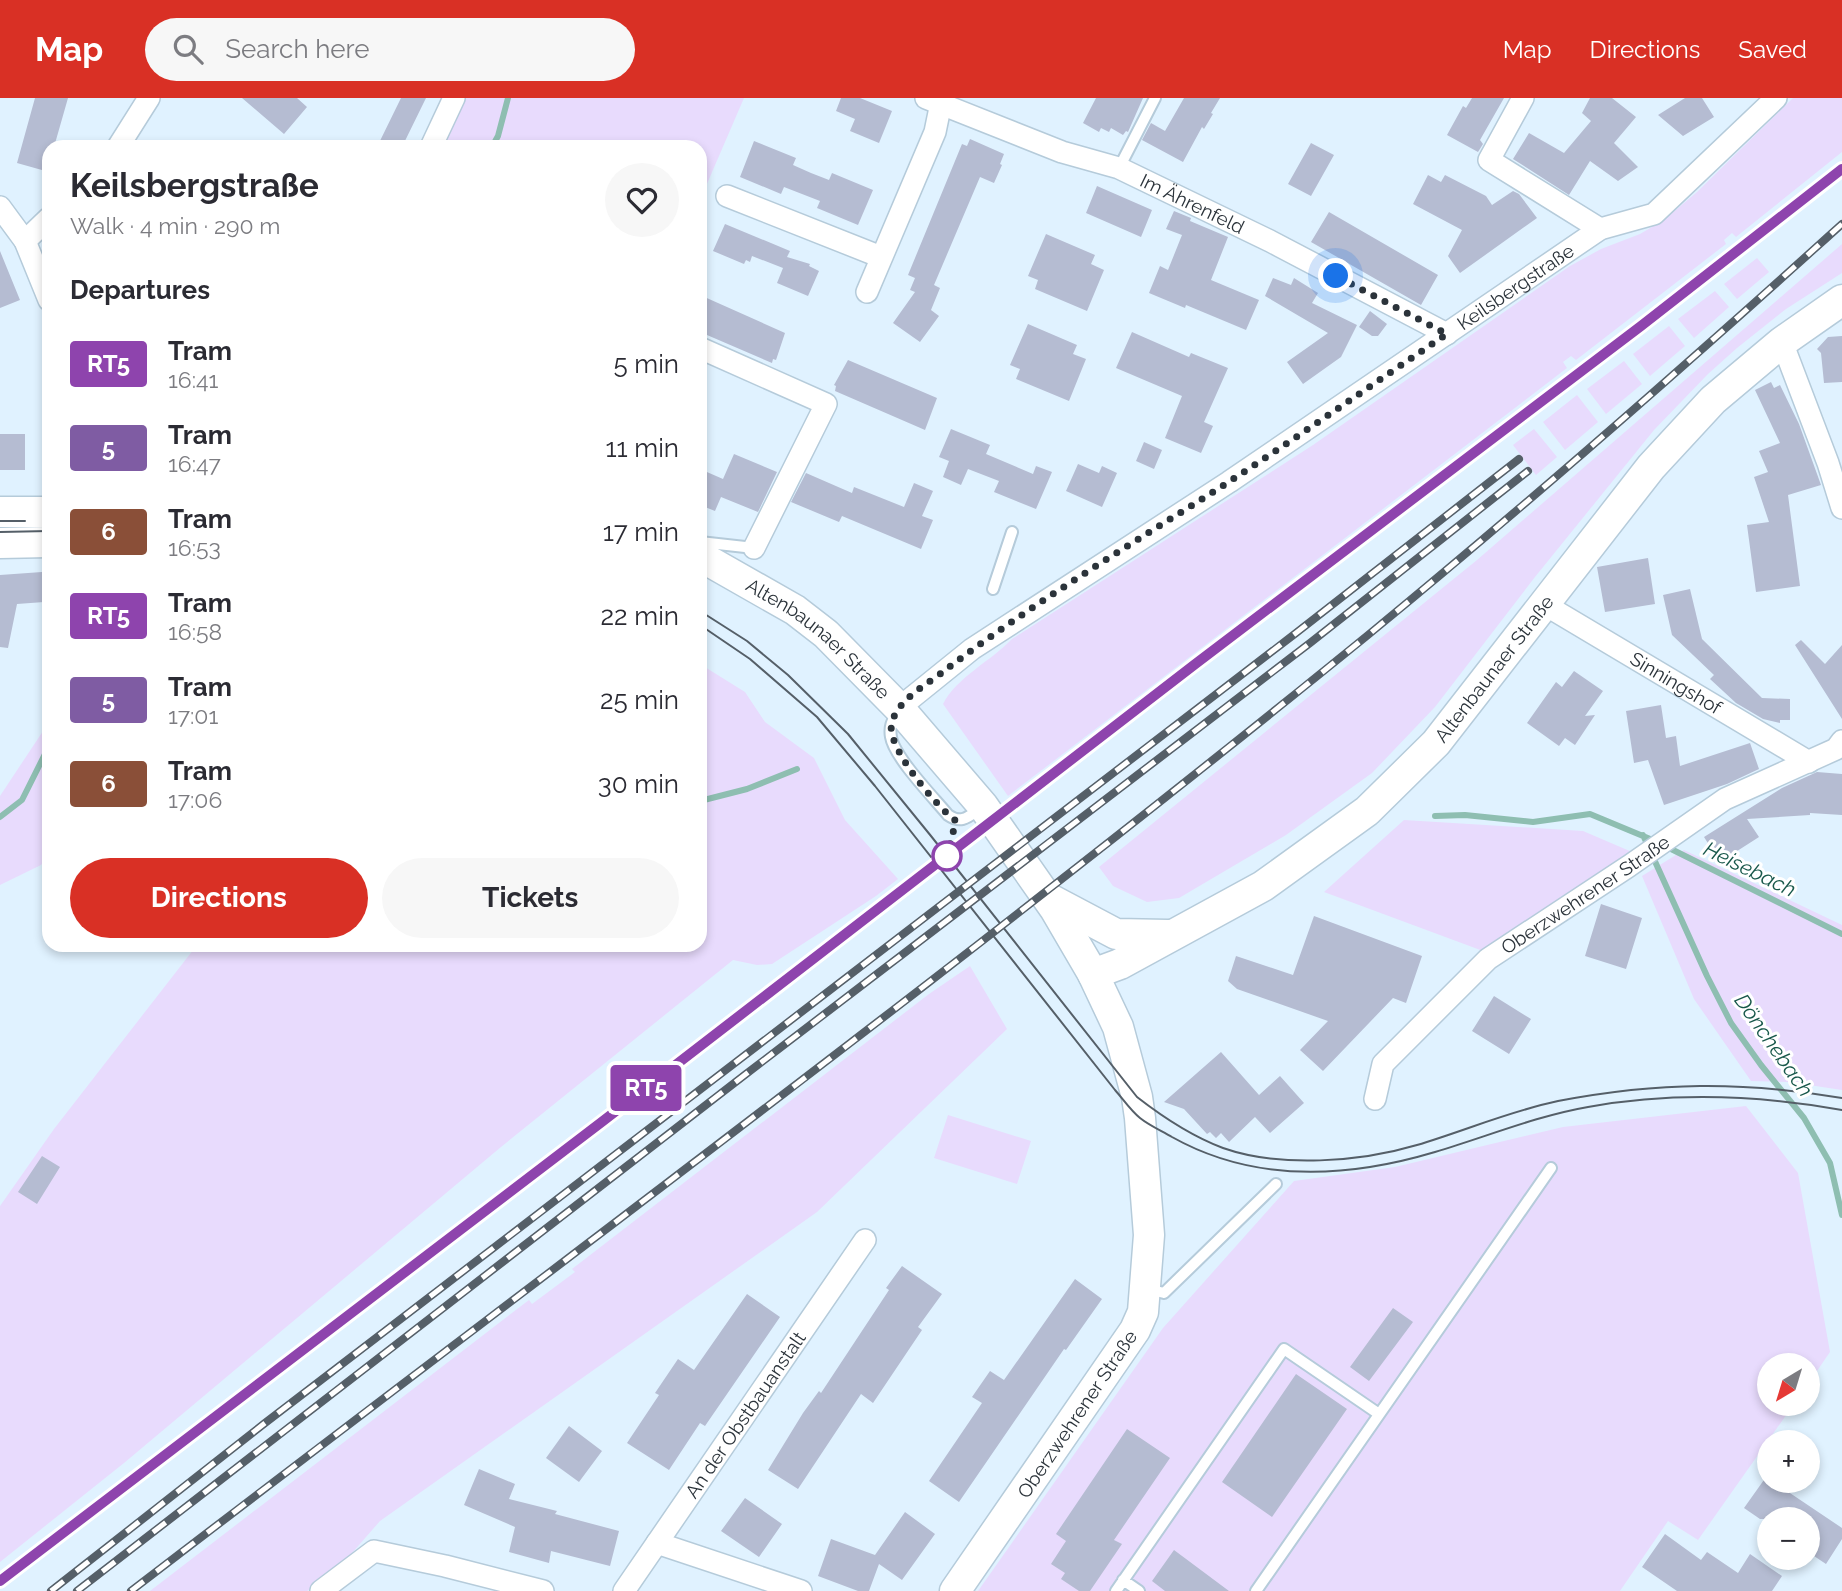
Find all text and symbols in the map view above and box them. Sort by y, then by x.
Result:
search box [145,18,635,81]
text: Map [35,30,103,69]
icon: search [169,30,207,68]
text: Search here [225,34,370,64]
text: Map [1503,35,1552,64]
text: Directions [1590,35,1700,64]
text: Saved [1738,35,1807,64]
button: heart [605,163,679,237]
text: Keilsbergstraße [70,166,319,205]
street label: Im Ährenfeld [1137,169,1248,238]
text: Walk · 4 min · 290 m [70,212,281,239]
street label: Keilsbergstraße [1453,239,1578,334]
your location [1318,258,1353,293]
text: Departures [70,275,210,305]
text: Tram [168,336,232,366]
text: RT5 [87,349,130,378]
text: 5 min [613,349,679,379]
text: 16:41 [168,366,218,393]
text: Tram [168,420,232,450]
text: 5 [102,433,115,462]
text: 11 min [605,433,679,463]
text: 16:47 [168,450,221,477]
text: Tram [168,504,232,534]
text: 6 [101,517,116,546]
text: 17 min [603,517,679,547]
text: 16:53 [168,534,221,561]
street label: Altenbaunaer Straße [742,574,895,703]
text: Tram [168,588,232,618]
street label: Altenbaunaer Straße [1430,591,1558,746]
text: RT5 [87,601,130,630]
text: 22 min [601,601,679,631]
text: 16:58 [168,618,222,645]
street label: Sinningshof [1626,647,1726,719]
text: Tram [168,672,232,702]
text: 5 [102,685,115,714]
text: 25 min [600,685,679,715]
text: 17:01 [168,702,218,729]
text: Tram [168,756,232,786]
text: 6 [101,769,116,798]
text: 30 min [598,769,679,799]
text: 17:06 [168,786,222,813]
street label: Oberzwehrener Straße [1497,830,1674,958]
water label: Heisebach [1700,836,1800,902]
unlabelled marker [932,841,962,871]
button: Directions [70,858,368,938]
button: Tickets [382,858,679,938]
water label: Dönchebach [1729,989,1819,1101]
line badge: RT5 [606,1065,686,1111]
text: RT5 [624,1073,668,1102]
street label: Oberzwehrener Straße [1013,1326,1141,1502]
street label: An der Obstbauanstalt [680,1327,810,1502]
north arrow [1757,1353,1820,1416]
map controls [1757,1353,1820,1570]
button: + [1757,1430,1820,1493]
button: − [1757,1507,1820,1570]

